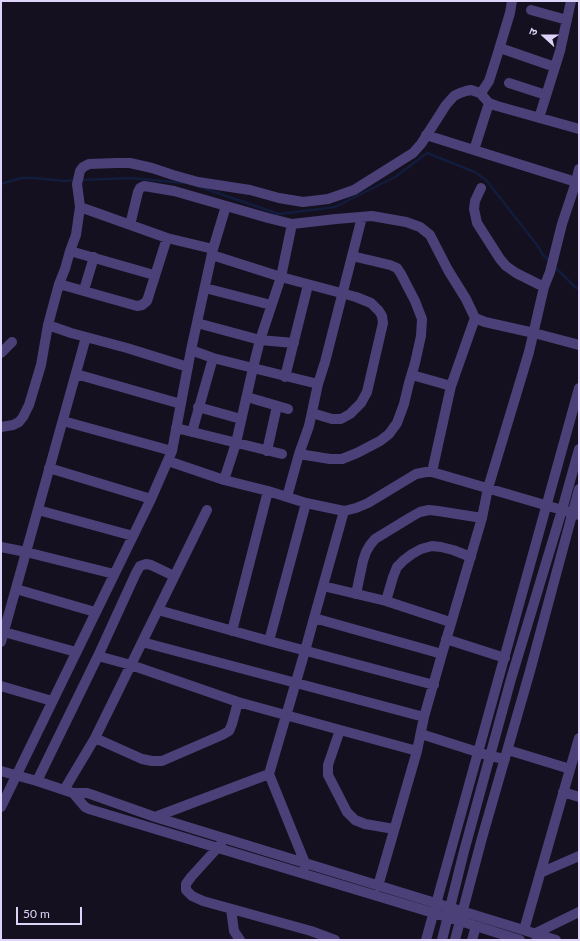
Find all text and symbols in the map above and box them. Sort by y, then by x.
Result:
north arrow [524,16,564,56]
text: उ [525,26,540,37]
scale bar [18,899,84,925]
text: 50 m [23,906,50,921]

